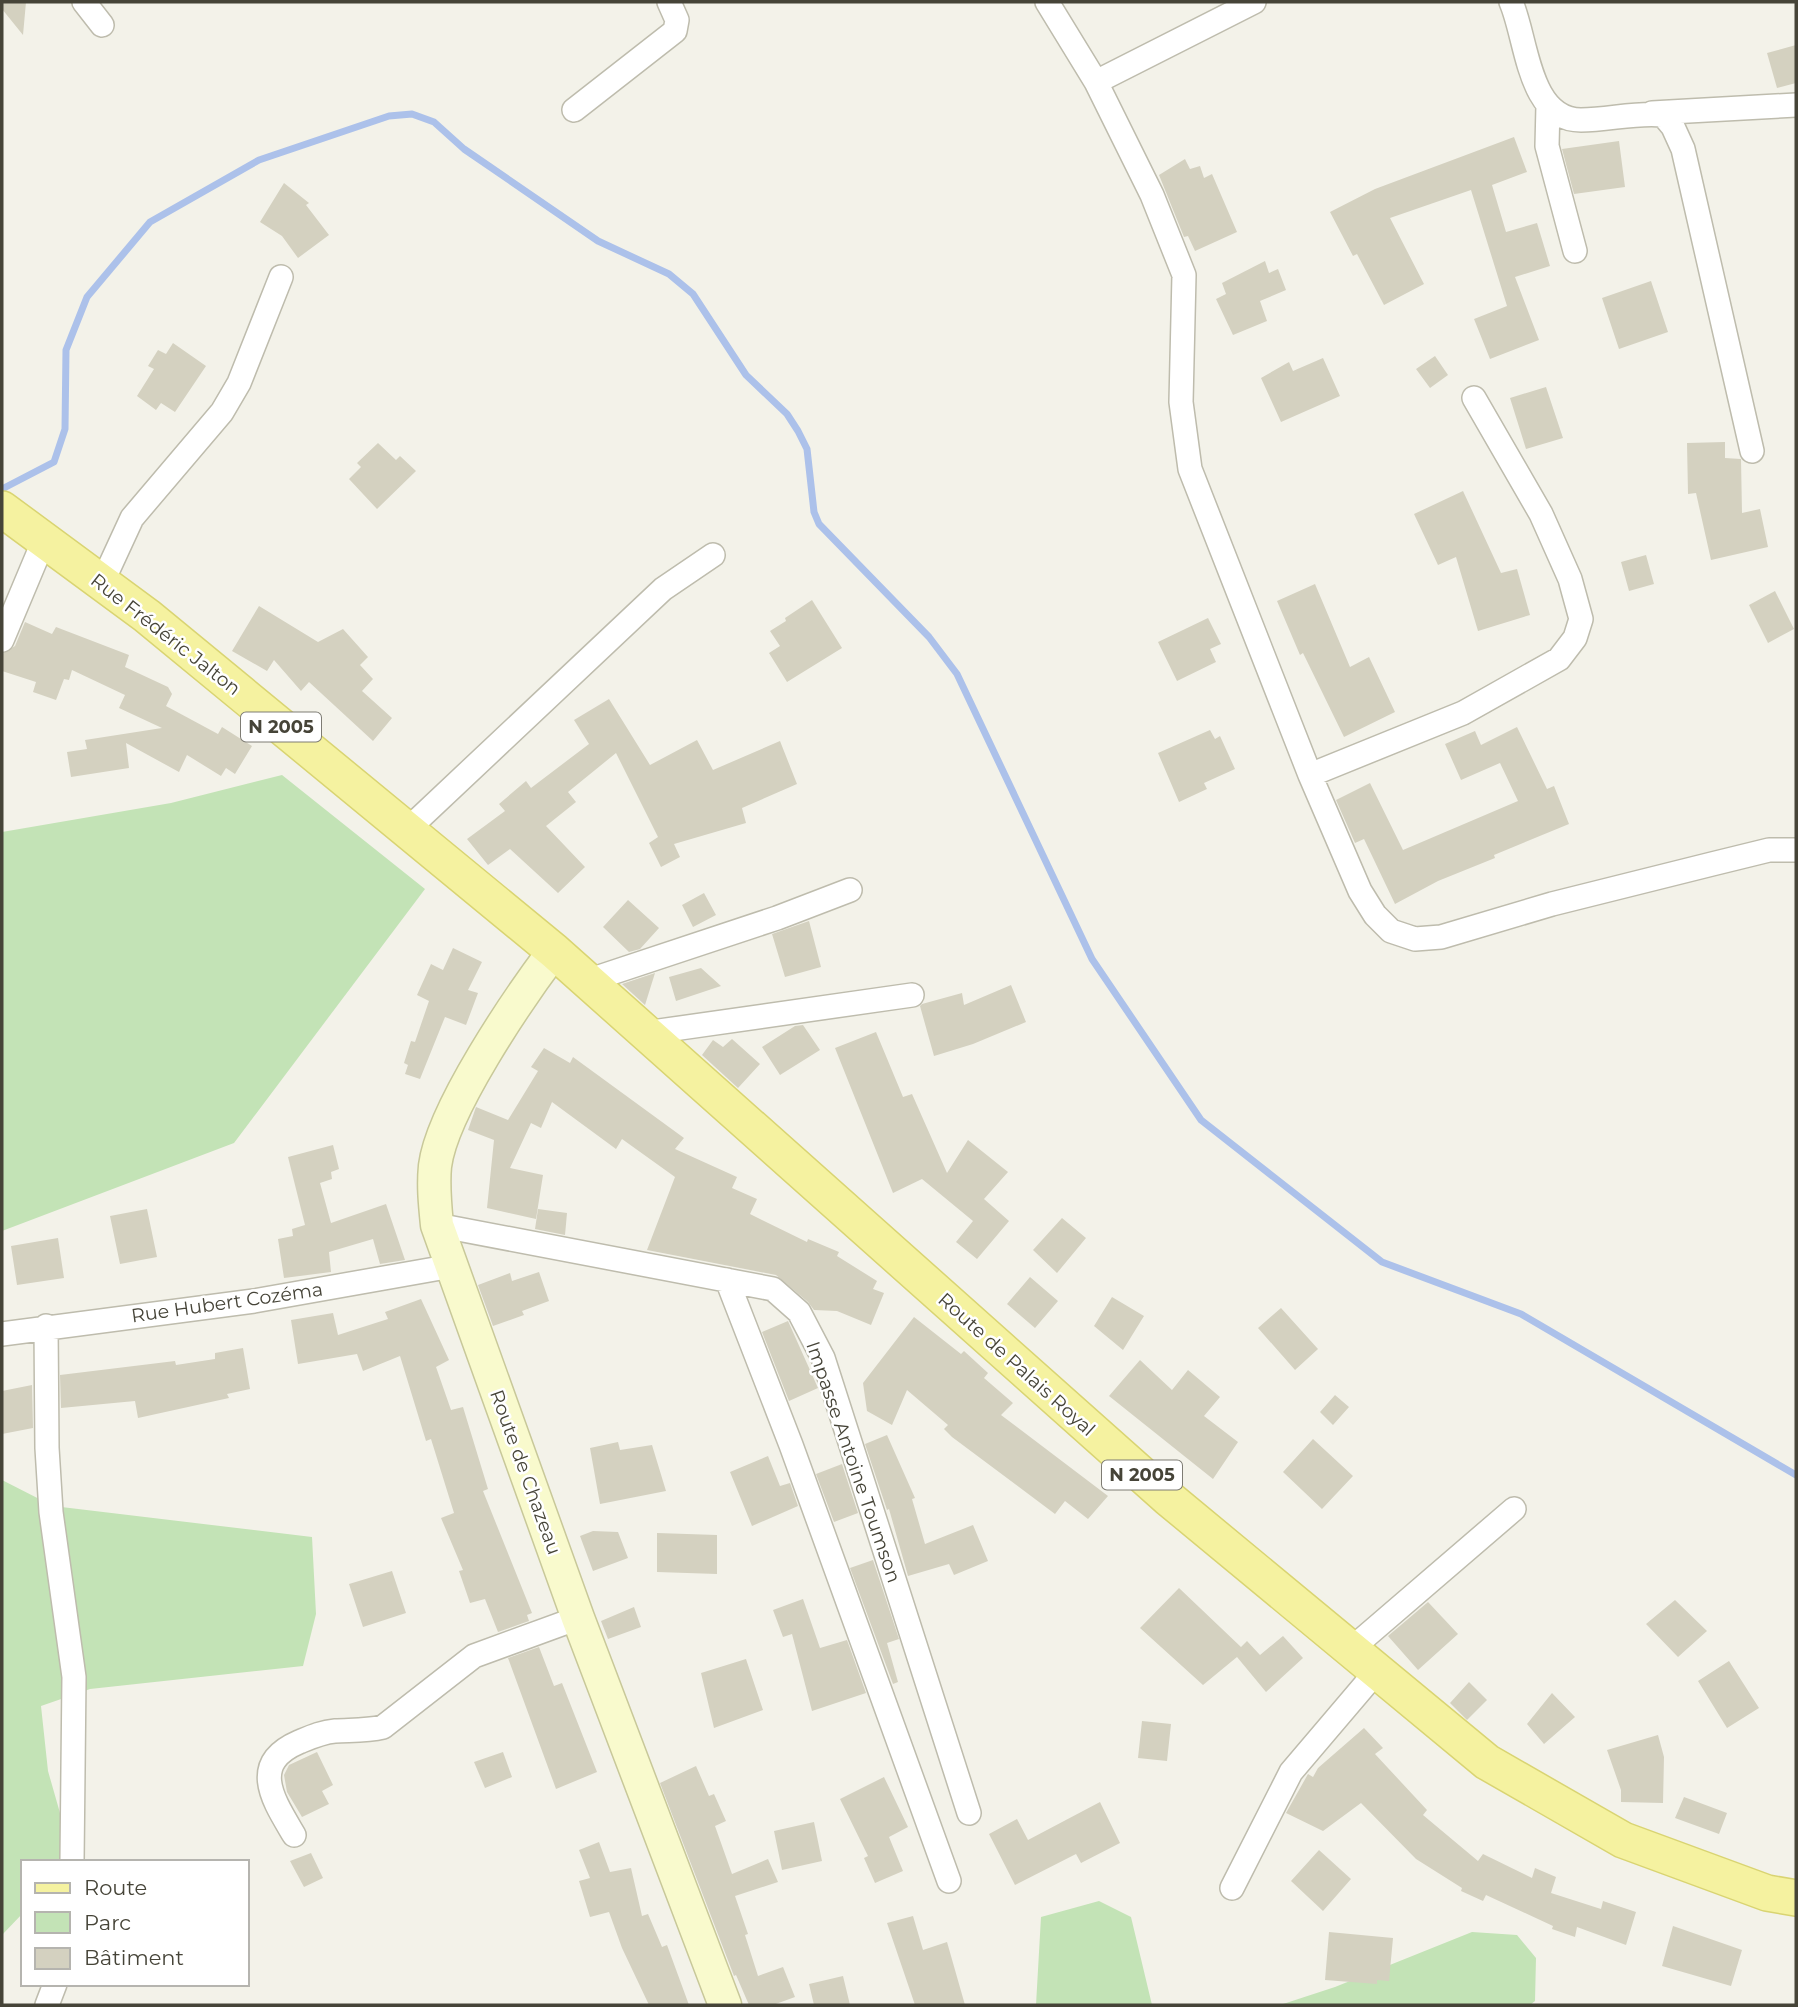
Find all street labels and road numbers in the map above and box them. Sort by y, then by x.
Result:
street label: Rue Frédéric Jalton [86,569,245,700]
road number: N 2005 [241,712,321,742]
street label: Rue Hubert Cozéma [130,1278,324,1327]
street label: Route de Palais Royal [933,1288,1100,1441]
street label: Impasse Antoine Toumson [801,1338,906,1586]
street label: Route de Chazeau [485,1387,566,1558]
road number: N 2005 [1102,1460,1182,1490]

